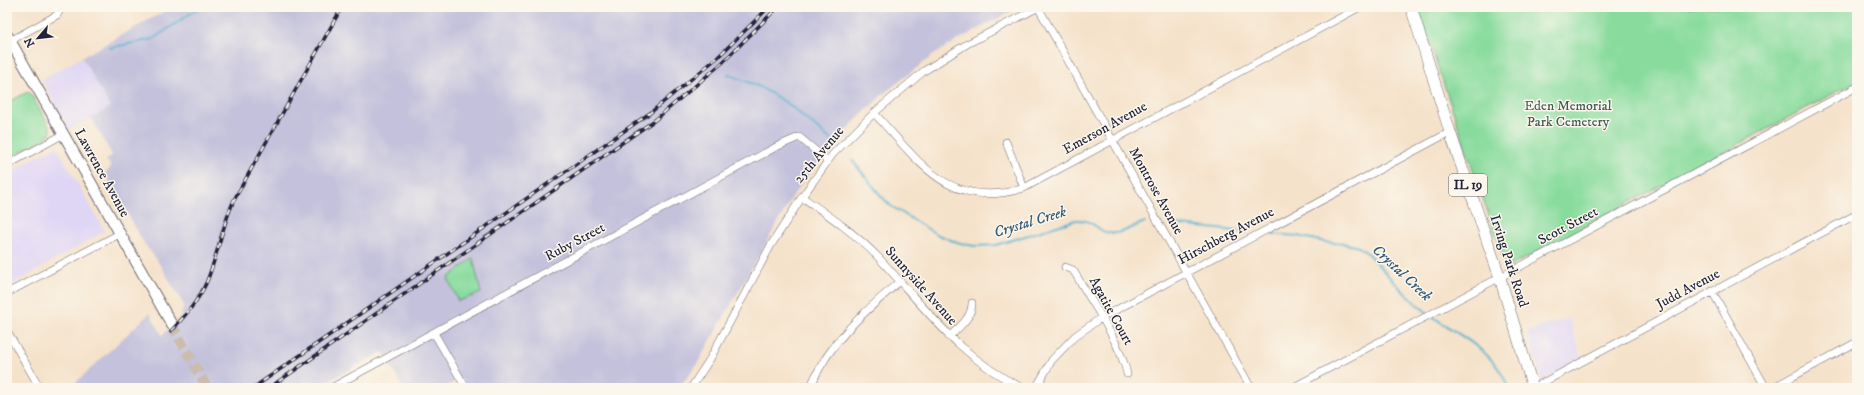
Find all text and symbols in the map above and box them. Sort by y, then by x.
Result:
north arrow [18,18,58,58]
text: N [22,35,38,49]
street label: Emerson Avenue [1060,97,1150,159]
park label: Eden Memorial Park Cemetery [1524,97,1613,131]
street label: 25th Avenue [790,123,848,187]
street label: Lawrence Avenue [70,126,134,221]
street label: Montrose Avenue [1125,144,1187,238]
road number: IL 19 [1449,174,1487,196]
water label: Crystal Creek [991,202,1069,242]
street label: Scott Street [1535,202,1601,249]
street label: Hirschberg Avenue [1175,203,1277,269]
street label: Irving Park Road [1486,212,1532,310]
street label: Ruby Street [542,218,609,265]
water label: Crystal Creek [1368,241,1436,306]
street label: Sunnyside Avenue [881,243,961,329]
street label: Judd Avenue [1651,265,1723,314]
street label: Agatite Court [1085,274,1137,349]

